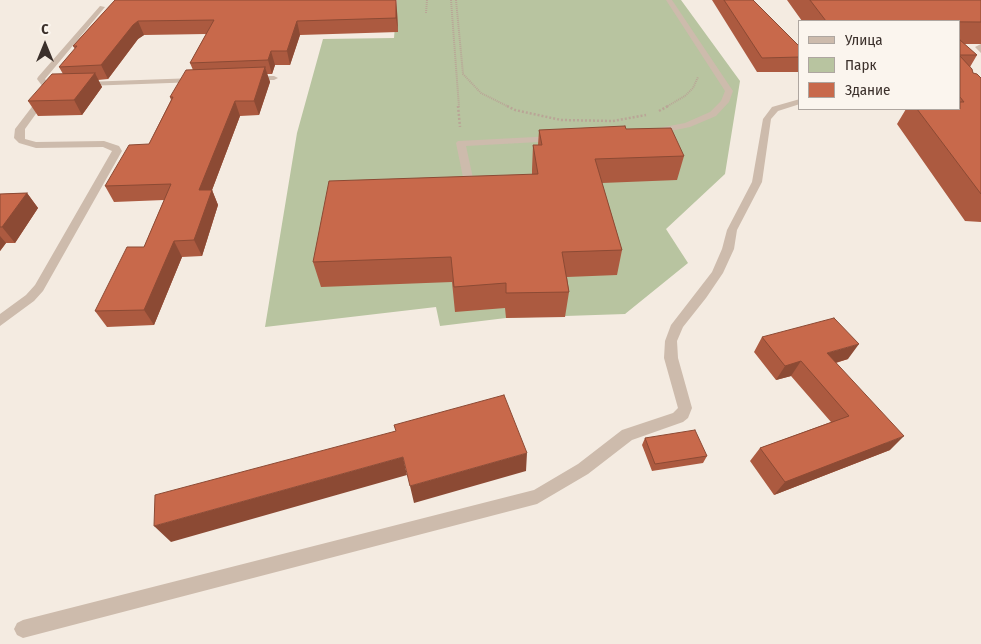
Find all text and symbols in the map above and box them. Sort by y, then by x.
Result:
north arrow [20,20,70,70]
legend [798,20,961,110]
text: С [41,21,49,38]
text: Улица [845,31,883,49]
text: Парк [845,56,876,74]
text: Здание [845,81,891,99]

